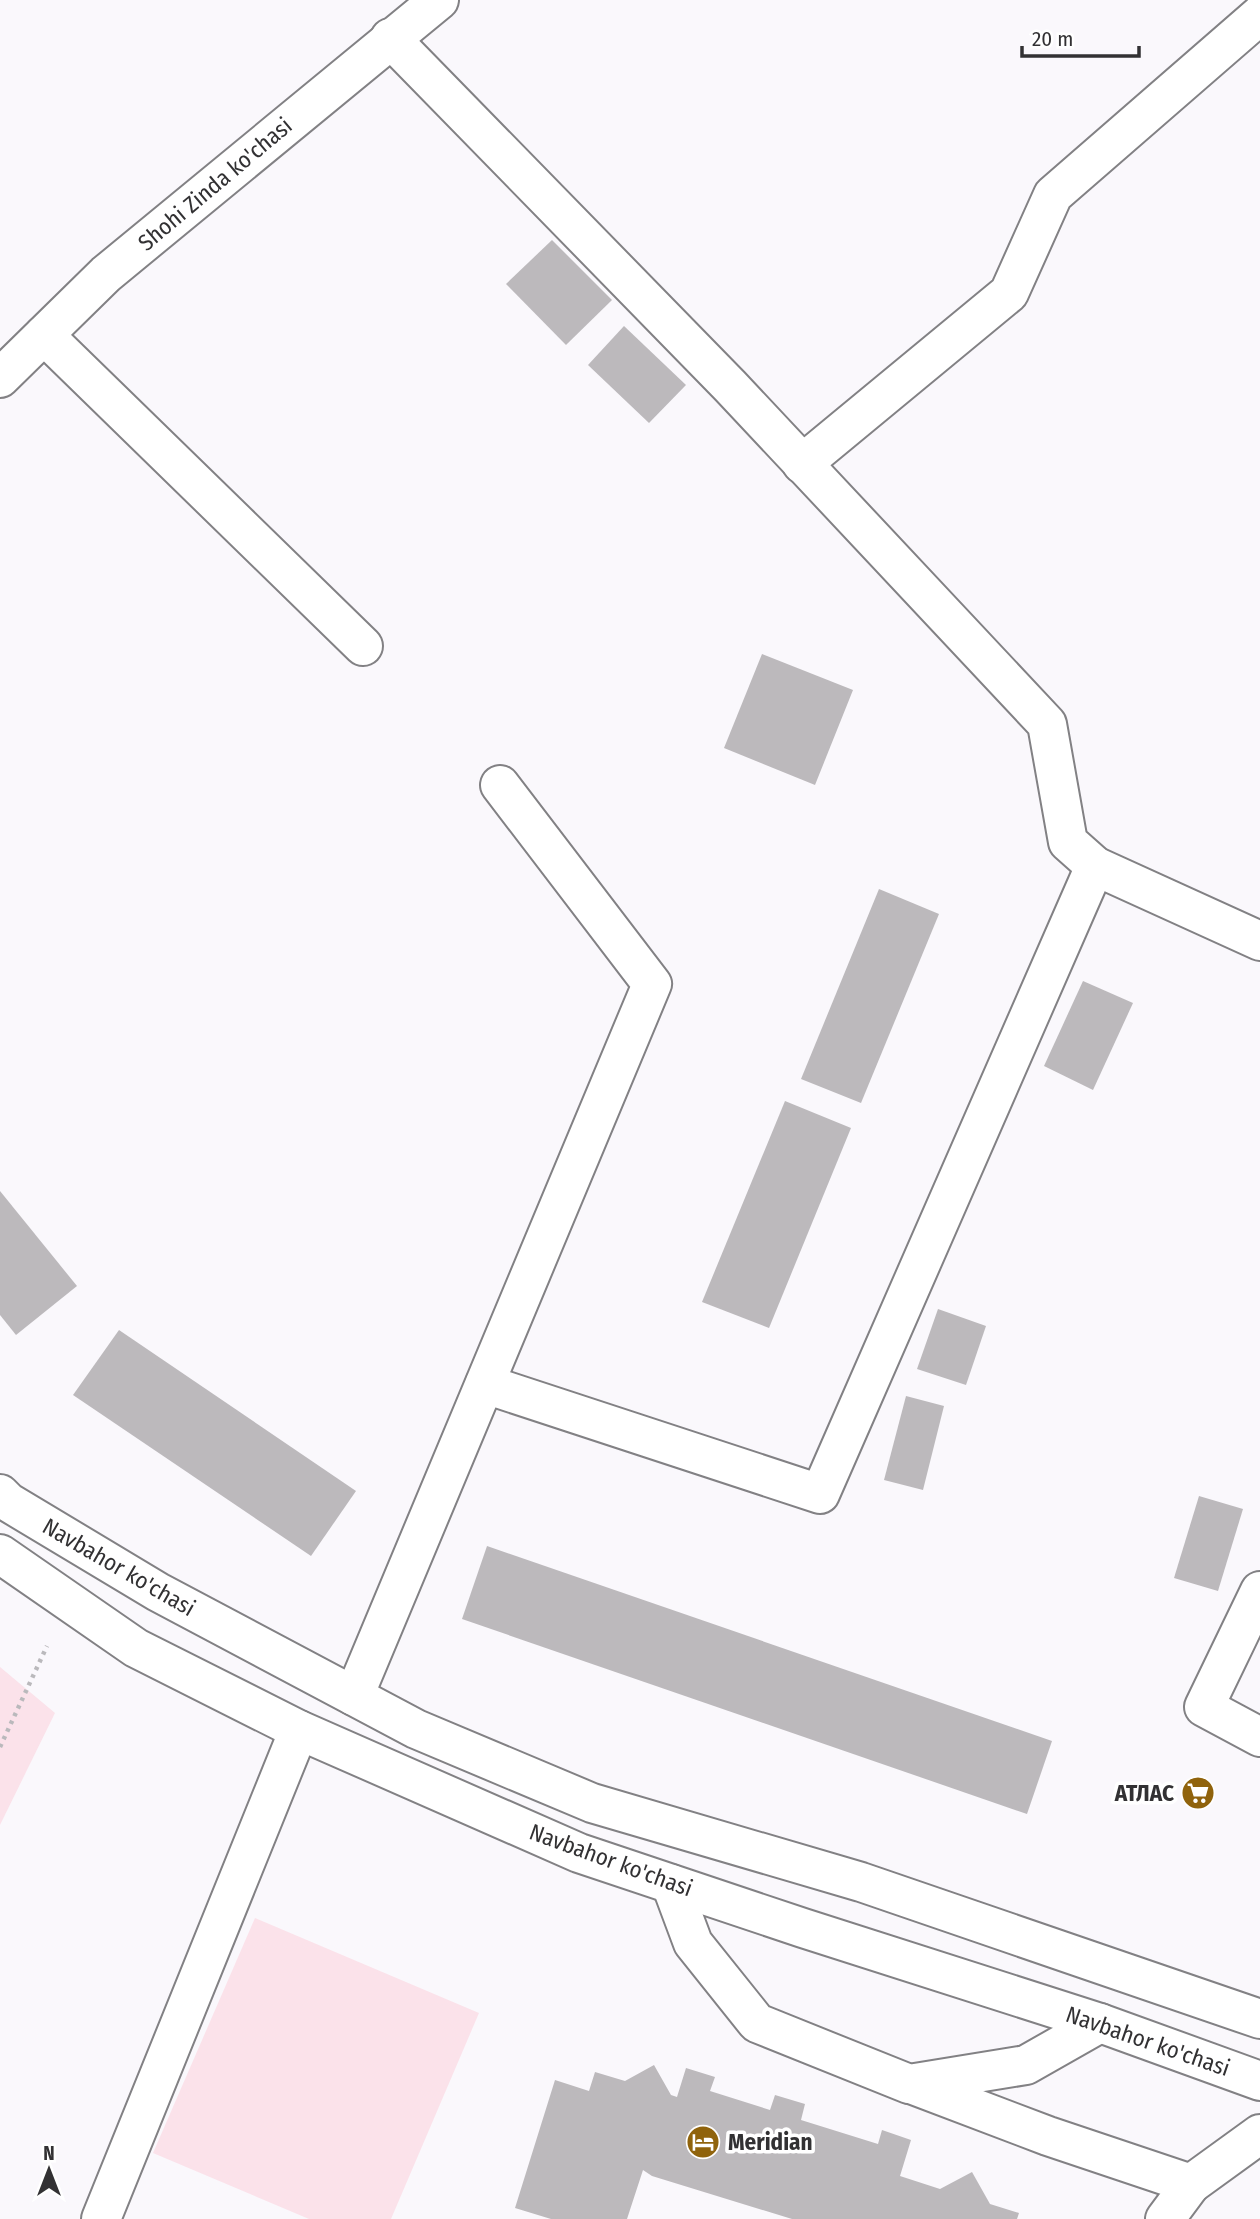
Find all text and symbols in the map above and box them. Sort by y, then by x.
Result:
scale bar [1022,14,1139,58]
text: 20 m [1032,26,1073,52]
street label: Shohi Zinda ko'chasi [132,111,298,257]
street label: Navbahor ko'chasi [38,1512,200,1622]
supermarket icon: АТЛАС [1179,1774,1217,1812]
place label: АТЛАС [1114,1779,1174,1807]
street label: Navbahor ko'chasi [526,1818,696,1902]
street label: Navbahor ko'chasi [1062,2000,1234,2082]
hotel icon: Meridian [684,2123,722,2161]
place label: Meridian [728,2128,813,2156]
north arrow [14,2135,84,2205]
text: N [43,2142,55,2165]

